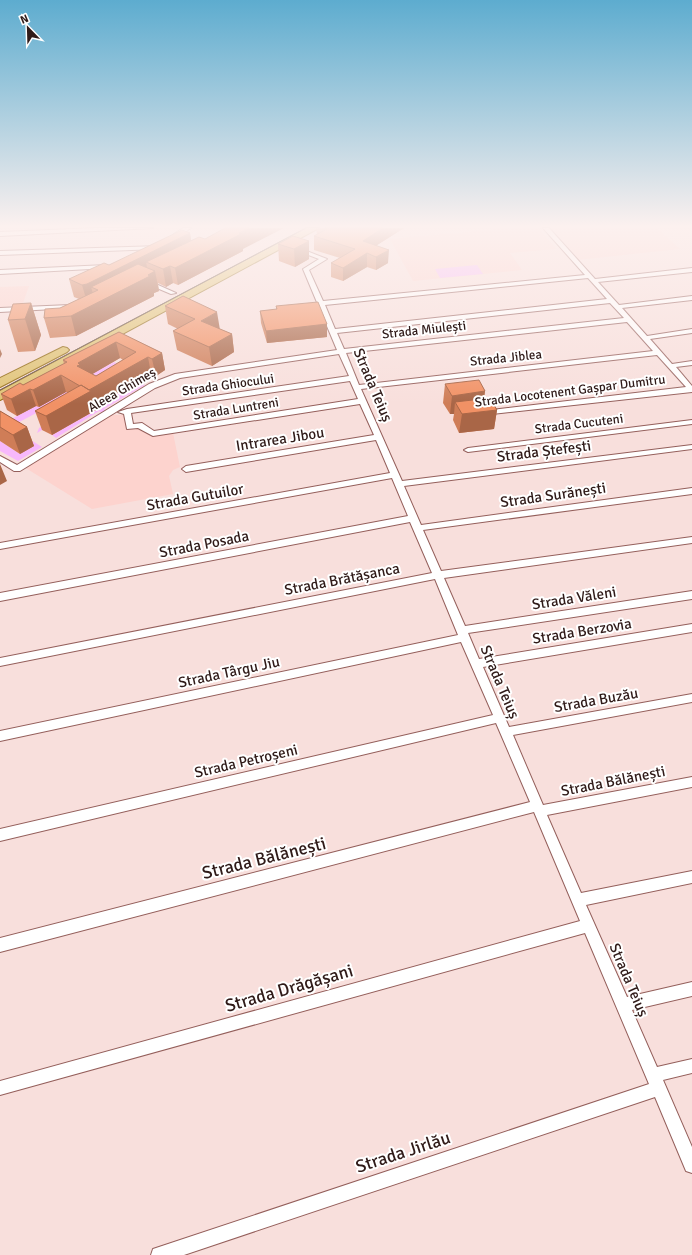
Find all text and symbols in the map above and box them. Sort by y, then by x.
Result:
north arrow [8,8,48,48]
text: N [18,12,30,27]
street label: Strada Miulești [381,318,467,342]
street label: Strada Teiuș [350,346,397,425]
street label: Strada Jiblea [469,346,543,370]
street label: Aleea Ghimeș [85,364,159,416]
street label: Strada Ghiocului [181,371,275,399]
street label: Strada Locotenent Gașpar Dumitru [474,371,666,411]
street label: Strada Luntreni [192,394,280,424]
street label: Strada Cucuteni [534,411,624,437]
street label: Intrarea Jibou [235,423,325,455]
street label: Strada Ștefești [496,436,592,466]
street label: Strada Surănești [499,479,607,511]
street label: Strada Gutuilor [145,480,245,514]
street label: Strada Posada [158,526,250,562]
street label: Strada Brătășanca [283,559,401,599]
street label: Strada Văleni [531,582,617,614]
street label: Strada Berzovia [531,614,633,648]
street label: Strada Teiuș [477,643,524,722]
street label: Strada Târgu Jiu [177,652,281,692]
street label: Strada Buzău [552,684,640,716]
street label: Strada Petroșeni [193,740,299,782]
street label: Strada Bălănești [559,762,667,800]
street label: Strada Bălănești [200,832,328,884]
street label: Strada Teiuș [606,941,653,1020]
street label: Strada Drăgășani [223,959,355,1017]
street label: Strada Jirlău [353,1126,453,1178]

